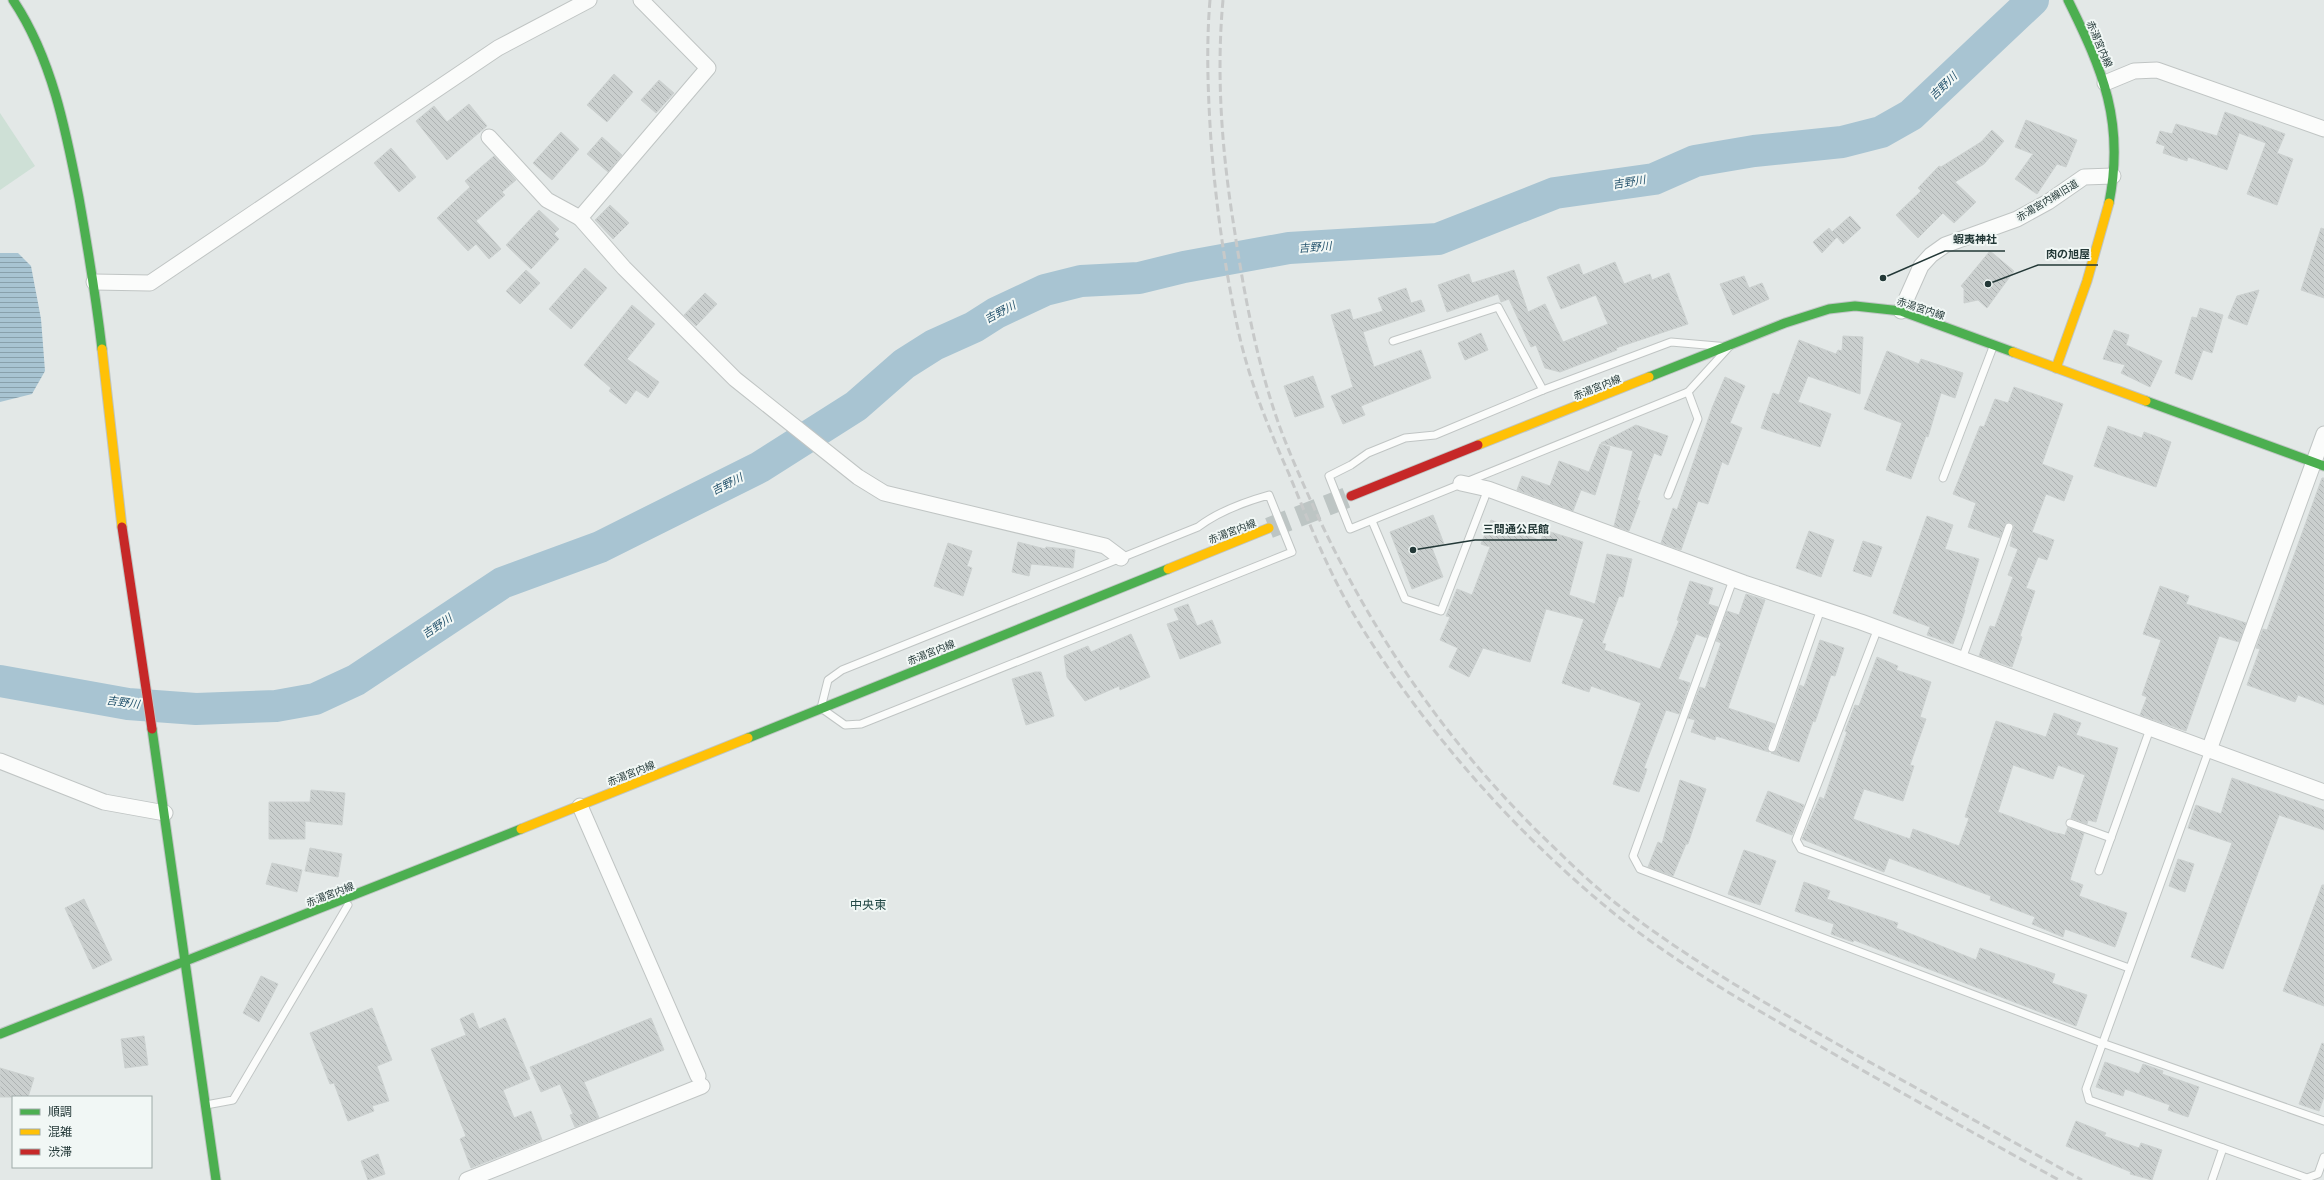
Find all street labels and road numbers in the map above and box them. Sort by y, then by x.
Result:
street label: 赤湯宮内線 [2084,19,2114,70]
street label: 赤湯宮内線旧道 [2014,178,2081,224]
street label: 赤湯宮内線 [1895,296,1946,322]
street label: 赤湯宮内線 [1572,373,1623,403]
street label: 赤湯宮内線 [1207,517,1258,546]
street label: 赤湯宮内線 [906,638,957,668]
street label: 赤湯宮内線 [606,759,657,789]
street label: 赤湯宮内線 [305,880,356,909]

